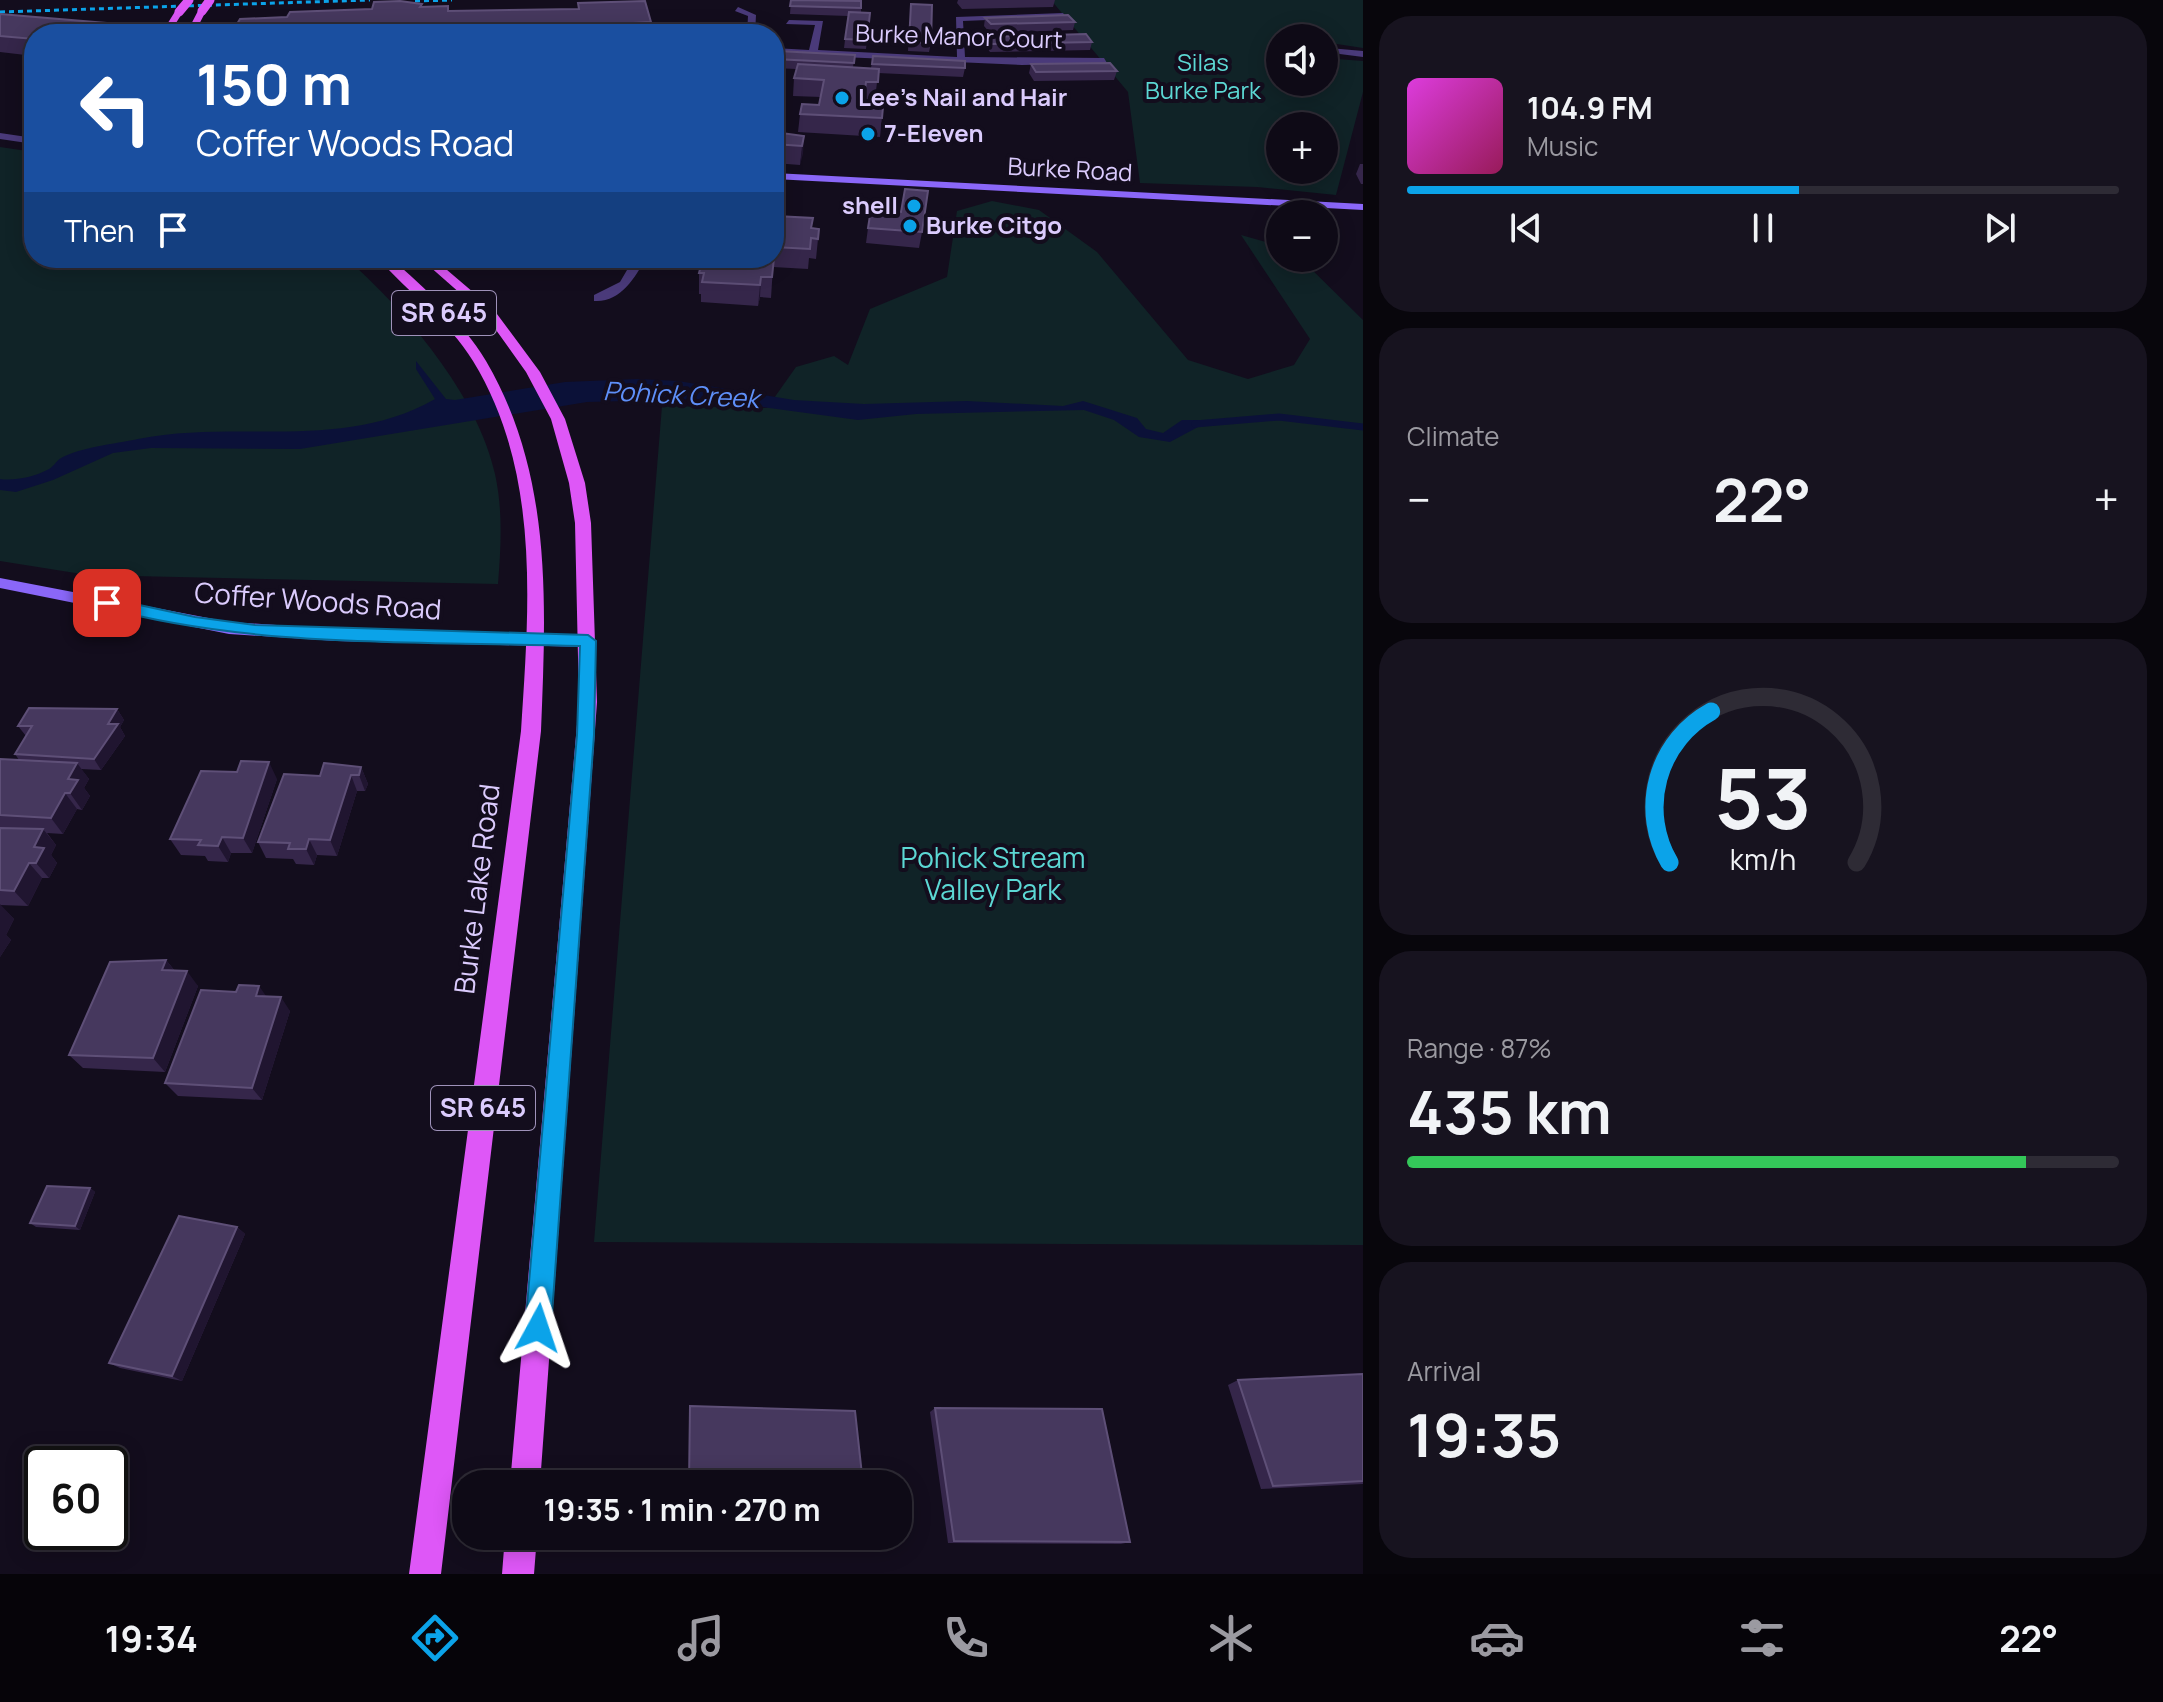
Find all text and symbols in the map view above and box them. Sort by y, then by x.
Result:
street label: Burke Manor Court [855,15,1063,56]
map controls [1266,24,1338,272]
button: sound [1266,24,1338,96]
text: 150 m [196,45,352,122]
park label: Silas Burke Park [1145,45,1262,106]
icon: left [64,56,168,160]
place label: Lee's Nail and Hair [858,80,1067,113]
text: 104.9 FM [1527,87,1653,128]
marker: Lee's Nail and Hair [833,89,851,107]
button: + [1266,112,1338,184]
place label: 7-Eleven [884,116,983,149]
text: Coffer Woods Road [196,118,514,167]
marker: 7-Eleven [859,125,877,143]
text: Music [1527,128,1598,164]
street label: Burke Road [1007,149,1133,188]
place label: shell [842,188,898,221]
marker: shell [905,197,923,215]
button: − [1266,200,1338,272]
icon: previous [1504,206,1548,250]
icon: pause [1741,206,1785,250]
icon: next [1978,206,2022,250]
icon: arrive [151,208,195,252]
place label: Burke Citgo [926,208,1062,241]
text: Then [64,210,135,251]
marker: Burke Citgo [901,217,919,235]
road number: SR 645 [392,291,496,335]
water label: Pohick Creek [602,372,764,416]
text: Climate [1407,418,1499,454]
text: 22° [1713,458,1811,540]
text: − [1407,469,1431,529]
text: + [2094,469,2119,529]
pin [73,569,141,637]
street label: Coffer Woods Road [193,572,443,628]
icon: arrive [85,581,129,625]
text: 53 [1714,740,1812,854]
street label: Burke Lake Road [444,782,508,996]
park label: Pohick Stream Valley Park [900,838,1086,908]
text: km/h [1730,840,1796,879]
text: Range · 87% [1407,1030,1552,1066]
text: 435 km [1407,1070,1612,1152]
road number: SR 645 [431,1086,535,1130]
position arrow [496,1286,580,1370]
text: Arrival [1407,1353,1481,1389]
text: 19:35 [1407,1393,1561,1475]
speed limit sign: 60 [24,1446,128,1550]
text: 19:35 · 1 min · 270 m [544,1489,820,1530]
icon: directions [407,1610,463,1666]
icon: music [673,1610,729,1666]
icon: phone [938,1610,994,1666]
icon: climate [1203,1610,1259,1666]
icon: car [1469,1610,1525,1666]
icon: filters [1734,1610,1790,1666]
text: 19:34 [105,1614,198,1663]
text: 22° [1999,1614,2058,1663]

